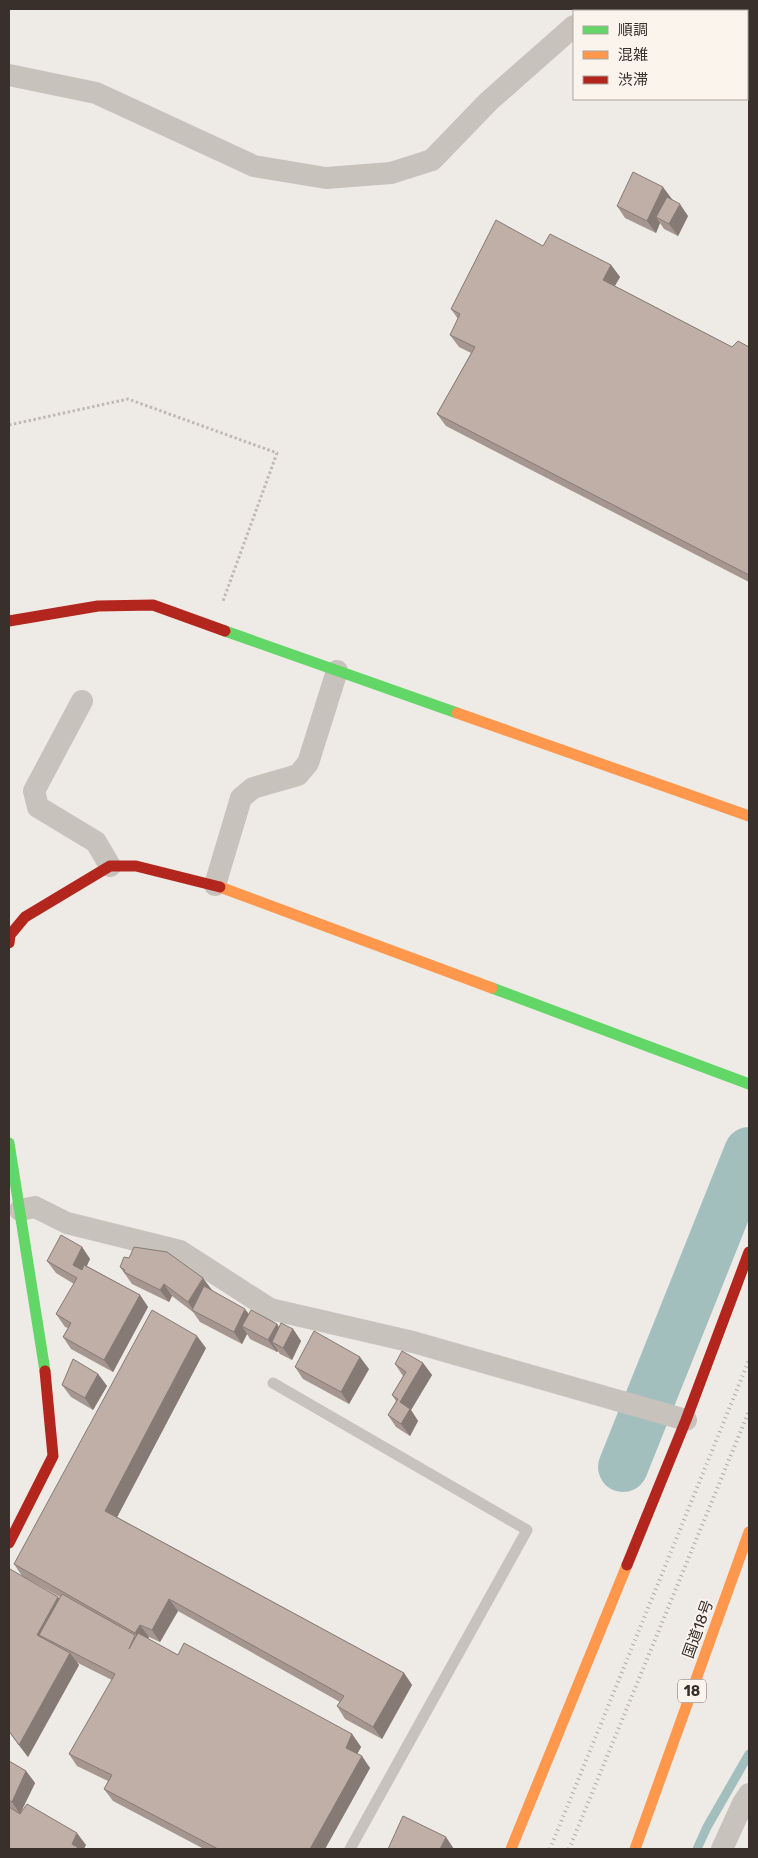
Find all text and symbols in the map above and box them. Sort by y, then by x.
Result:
legend [573,10,748,100]
text: 順調 [618,21,648,39]
text: 混雑 [618,46,648,64]
text: 渋滞 [618,71,648,89]
street label: 国道18号 [679,1597,717,1661]
road number: 18 [678,1680,706,1702]

